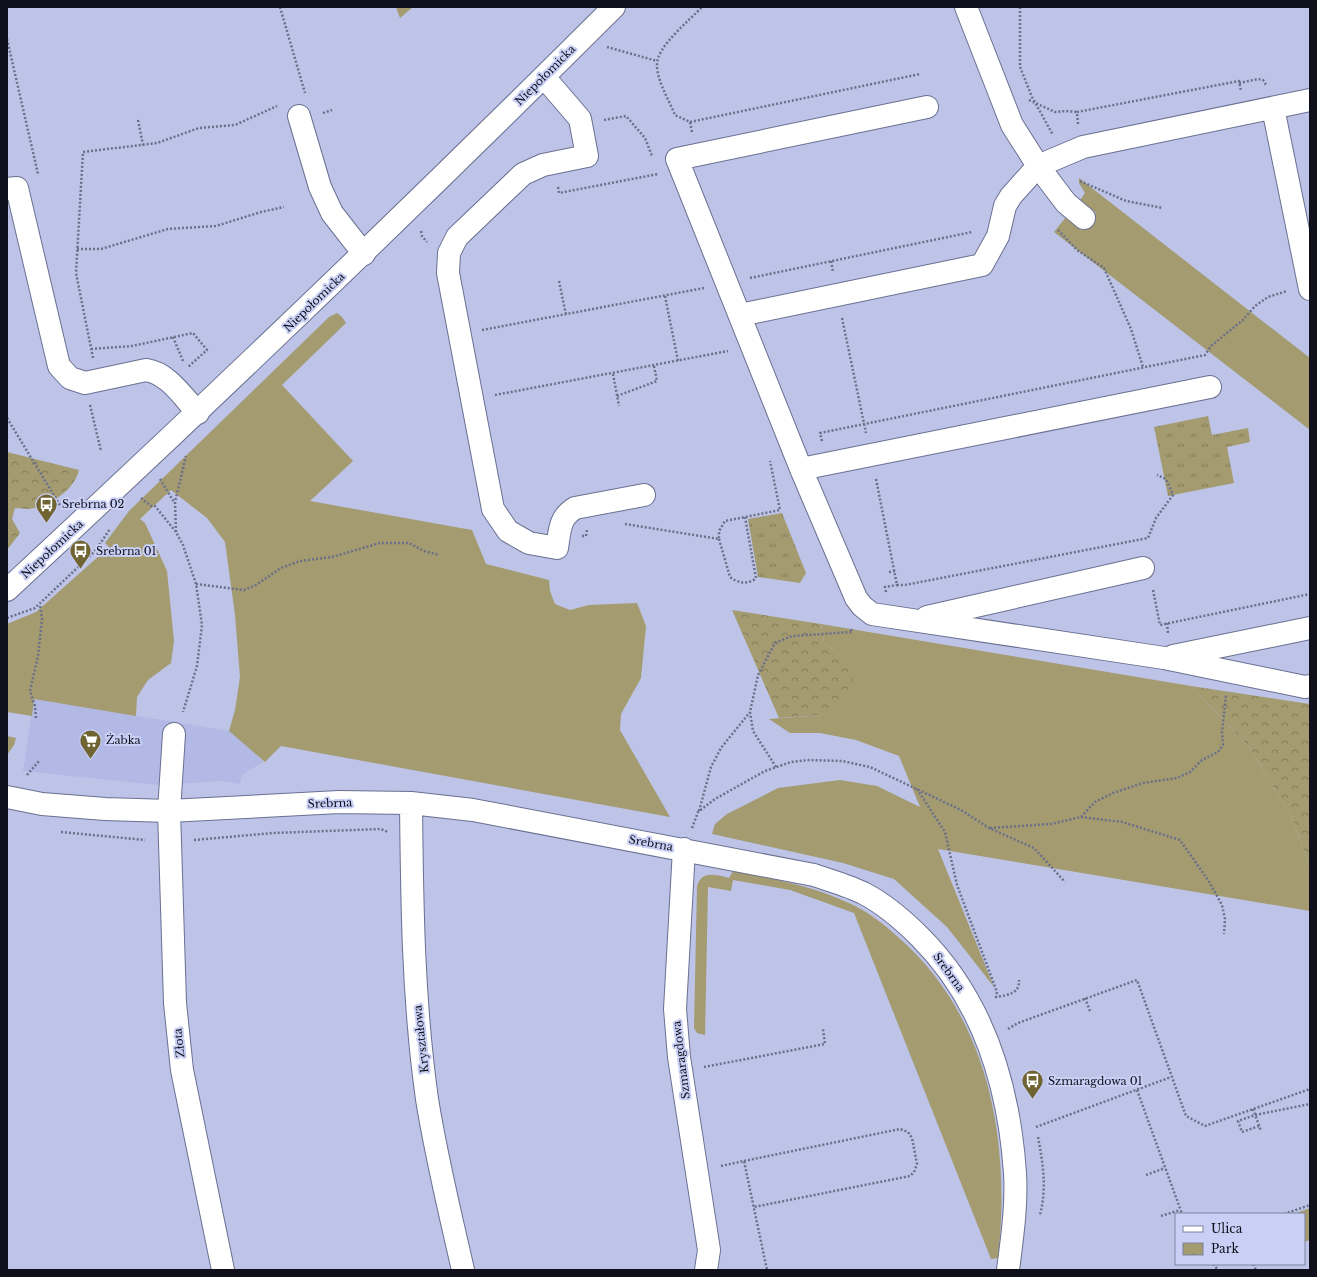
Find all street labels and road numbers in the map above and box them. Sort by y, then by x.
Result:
street label: Niepołomicka [512,41,579,108]
street label: Niepołomicka [280,269,348,335]
street label: Niepołomicka [18,516,87,581]
street label: Srebrna [307,795,353,811]
street label: Srebrna [628,832,675,854]
street label: Srebrna [930,950,968,995]
street label: Kryształowa [410,1004,432,1074]
street label: Szmaragdowa [669,1019,693,1100]
street label: Złota [170,1027,188,1058]

